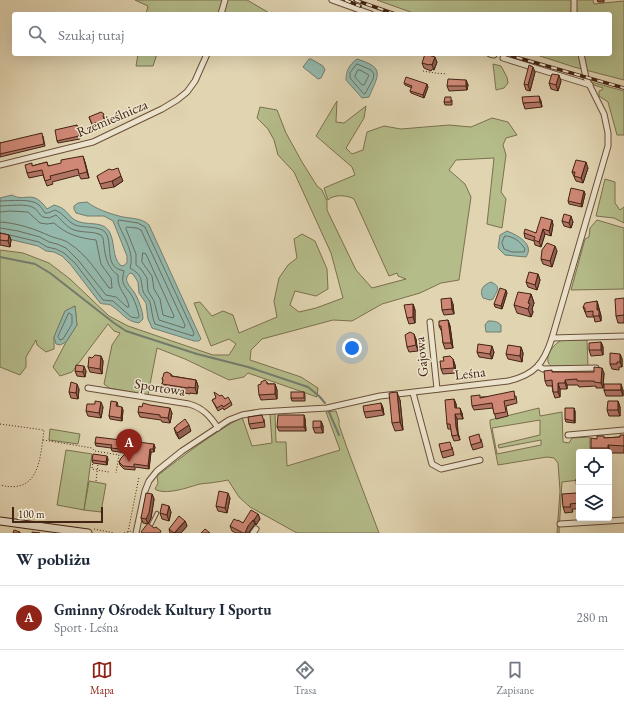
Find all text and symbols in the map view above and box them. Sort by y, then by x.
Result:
search box [12,12,612,56]
icon: search [26,23,48,45]
text: Szukaj tutaj [58,25,124,44]
street label: Rzemieślnicza [74,95,151,141]
street label: Gajowa [410,336,432,378]
your location [342,338,362,358]
street label: Leśna [453,362,487,384]
street label: Sportowa [133,374,187,400]
pin: A [116,429,142,462]
map controls [576,449,612,521]
button: locate [576,449,612,485]
button: layers [576,485,612,521]
scale bar [12,505,103,524]
text: 100 m [18,507,45,521]
text: W pobliżu [16,548,90,570]
text: Gminny Ośrodek Kultury I Sportu [54,600,271,619]
text: A [24,609,34,626]
text: 280 m [577,609,608,626]
text: Sport · Leśna [54,619,118,636]
tab: Mapa [90,659,114,697]
tab: Trasa [294,659,316,697]
tab: Zapisane [496,659,534,697]

